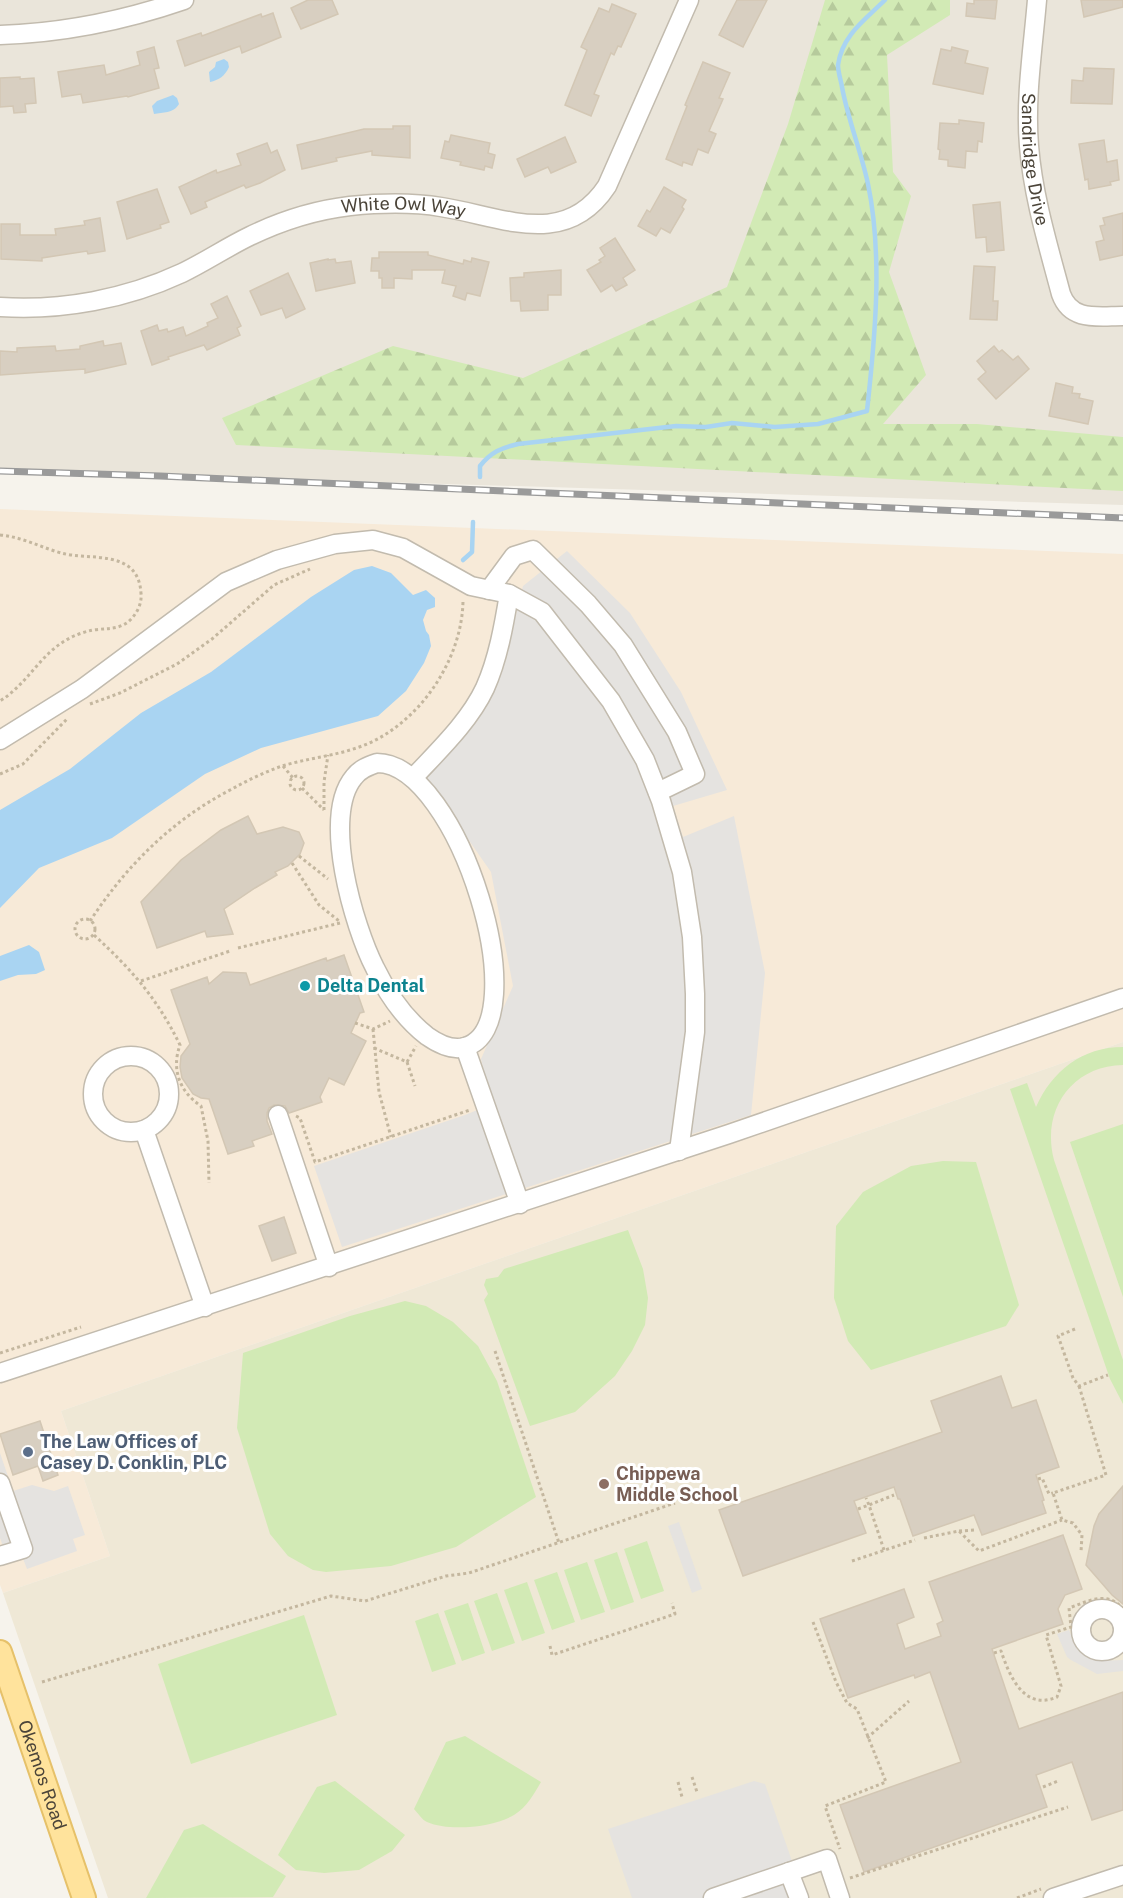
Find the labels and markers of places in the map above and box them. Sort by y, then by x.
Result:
place label: Delta Dental [317,975,425,996]
marker: Delta Dental [298,979,312,993]
place label: The Law Offices of Casey D. Conklin, PLC [40,1431,227,1473]
marker: The Law Offices of Casey D. Conklin, PLC [21,1445,35,1459]
place label: Chippewa Middle School [616,1463,739,1505]
marker: Chippewa Middle School [597,1477,611,1491]

